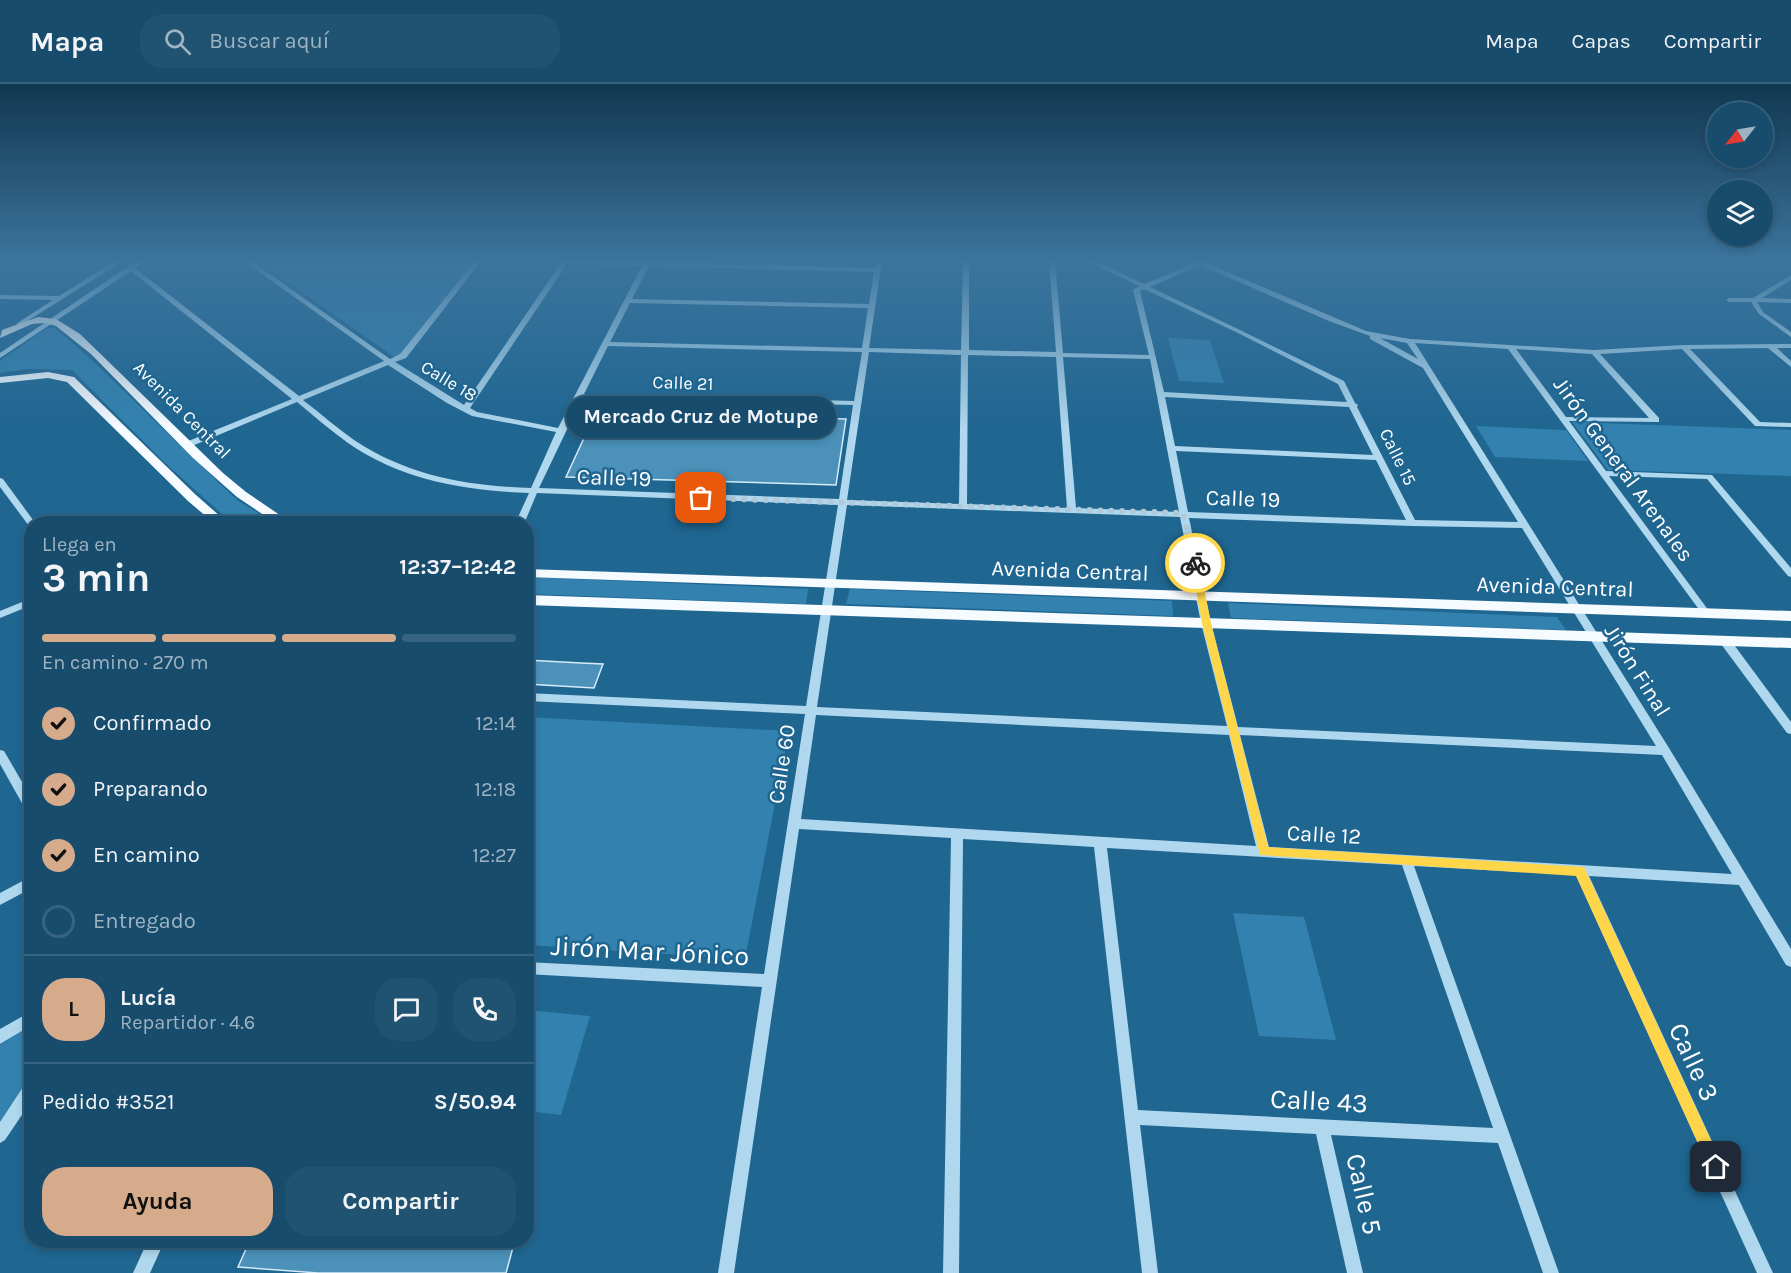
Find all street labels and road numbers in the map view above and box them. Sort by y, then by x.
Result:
street label: Calle 18 [417,356,481,406]
street label: Avenida Central [129,357,235,463]
street label: Calle 21 [652,371,714,395]
street label: Jirón General Arenales [1548,372,1699,567]
street label: Calle 15 [1375,425,1421,489]
street label: Calle 19 [576,464,652,492]
street label: Calle 19 [1205,485,1281,513]
street label: Avenida Central [991,555,1149,587]
street label: Avenida Central [1476,571,1634,603]
street label: Jirón Final [1599,620,1676,721]
street label: Calle 60 [763,723,801,806]
street label: Calle 12 [1286,820,1362,850]
street label: Jirón Mar Jónico [550,930,750,972]
street label: Calle 3 [1662,1018,1726,1106]
street label: Calle 43 [1269,1082,1369,1120]
street label: Calle 5 [1339,1150,1389,1238]

